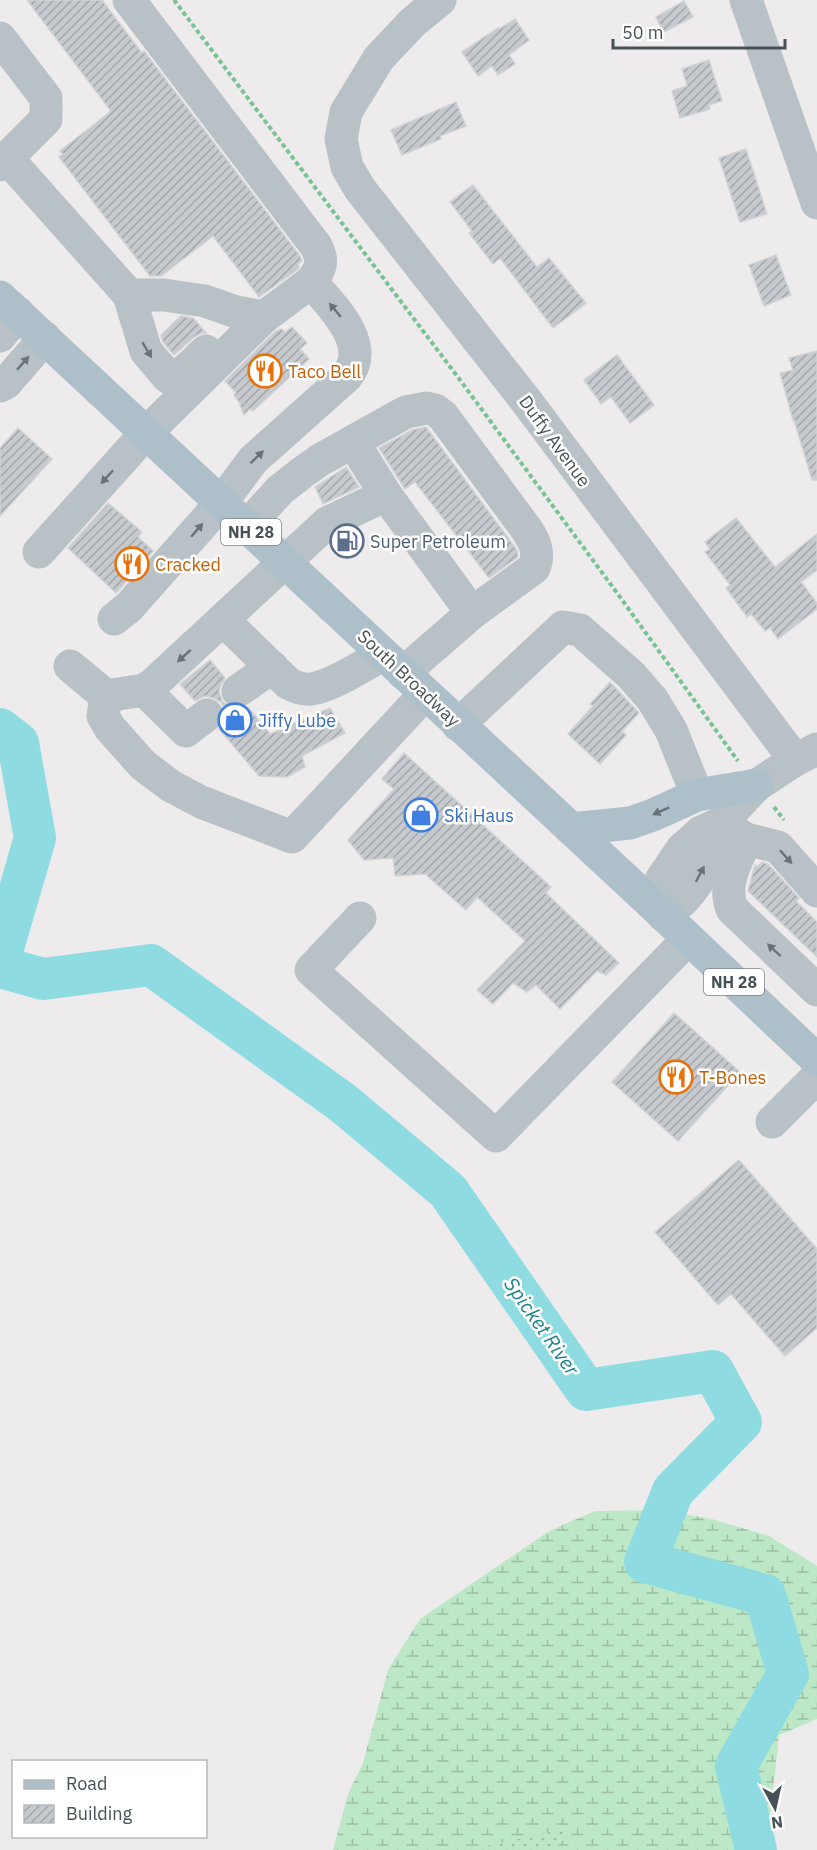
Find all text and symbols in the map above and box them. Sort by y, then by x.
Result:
scale bar [613,12,786,50]
text: 50 m [622,21,664,44]
one-way arrow [329,302,342,317]
one-way arrow [142,342,153,358]
restaurant icon: Taco Bell [247,353,283,389]
one-way arrow [16,356,29,371]
place label: Taco Bell [288,360,361,383]
street label: Duffy Avenue [514,391,596,491]
one-way arrow [250,451,264,465]
one-way arrow [100,469,114,484]
road number: NH 28 [221,519,281,545]
one-way arrow [190,523,203,538]
fuel station icon: Super Petroleum [329,523,365,559]
place label: Super Petroleum [370,530,506,553]
restaurant icon: Cracked [114,546,150,582]
place label: Cracked [155,553,221,576]
street label: South Broadway [353,625,465,731]
one-way arrow [177,648,191,662]
shop icon: Jiffy Lube [217,702,253,738]
place label: Jiffy Lube [258,709,336,732]
shop icon: Ski Haus [403,797,439,833]
place label: Ski Haus [444,804,514,827]
one-way arrow [652,807,670,816]
one-way arrow [779,849,792,864]
one-way arrow [695,865,705,882]
one-way arrow [767,943,782,957]
road number: NH 28 [704,969,764,995]
restaurant icon: T-Bones [658,1059,694,1095]
place label: T-Bones [699,1066,766,1089]
water label: Spicket River [498,1271,586,1381]
legend [12,1760,207,1838]
text: Road [66,1772,107,1795]
north arrow [745,1778,805,1838]
text: Building [66,1802,133,1825]
text: N [770,1812,784,1834]

